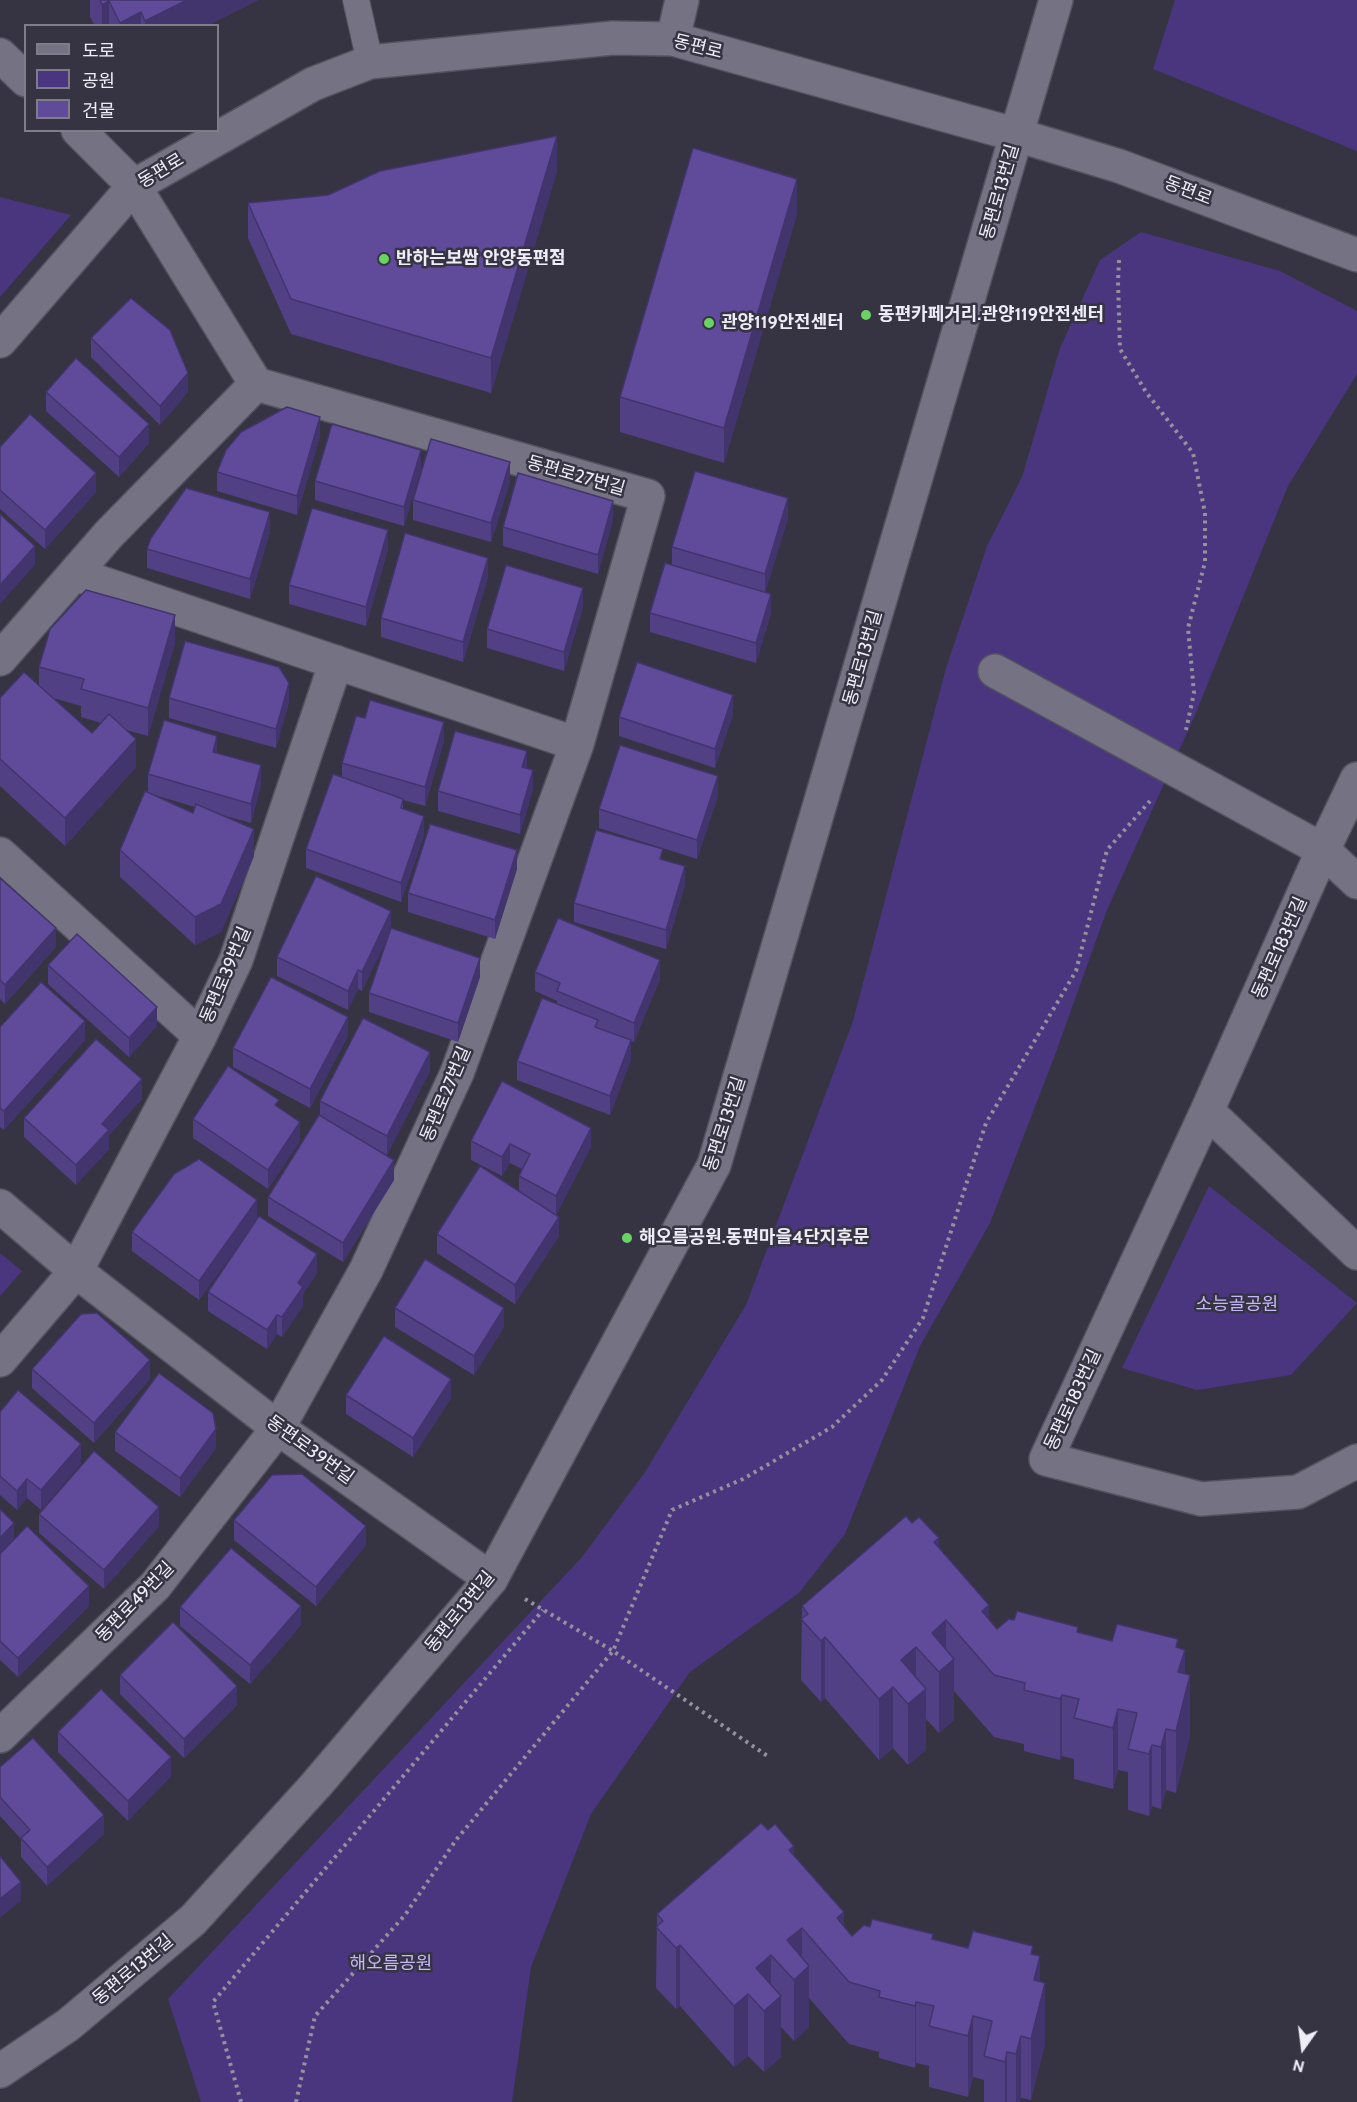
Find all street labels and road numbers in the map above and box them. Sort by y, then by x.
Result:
street label: 동편로 [671,31,725,63]
street label: 동편로13번길 [976,142,1024,242]
street label: 동편로 [134,149,188,193]
street label: 동편로 [1161,172,1215,210]
street label: 동편로27번길 [524,452,628,500]
street label: 동편로13번길 [839,608,887,708]
street label: 동편로183번길 [1248,894,1312,1002]
street label: 동편로39번길 [196,923,256,1027]
street label: 동편로27번길 [416,1043,476,1145]
street label: 동편로13번길 [700,1074,750,1174]
street label: 동편로183번길 [1040,1346,1106,1454]
street label: 동편로39번길 [262,1411,358,1489]
street label: 동편로49번길 [91,1557,179,1647]
street label: 동편로13번길 [421,1567,499,1657]
street label: 동편로13번길 [88,1930,178,2010]

